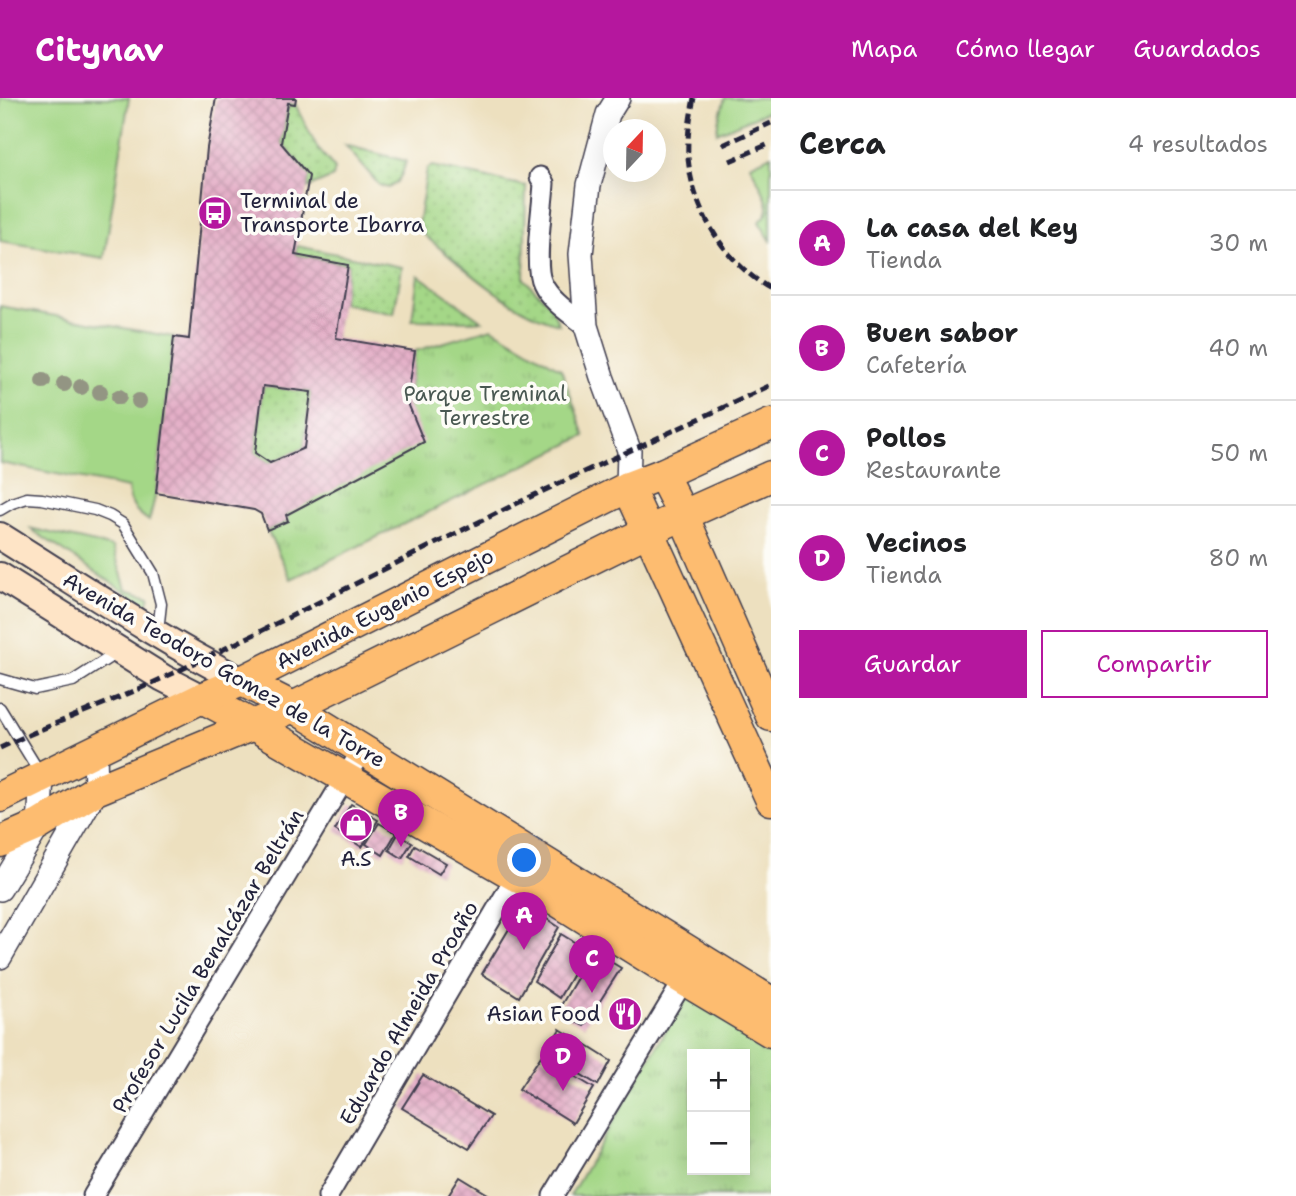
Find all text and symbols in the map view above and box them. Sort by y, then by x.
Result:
text: Citynav [35,27,164,72]
text: Mapa [851,33,917,65]
text: Cómo llegar [955,33,1095,65]
text: Guardados [1133,33,1261,65]
north arrow [603,119,666,182]
text: Cerca [799,123,886,164]
text: 4 resultados [1128,129,1268,159]
place label: Terminal de Transporte Ibarra [240,187,424,239]
bus stop icon: Terminal de Transporte Ibarra [196,194,234,232]
text: La casa del Key [866,210,1078,245]
text: A [813,228,831,258]
text: 30 m [1209,228,1268,258]
text: Tienda [866,245,942,275]
text: Buen sabor [866,315,1018,350]
text: B [815,333,829,363]
text: 40 m [1208,333,1268,363]
text: Cafetería [866,350,967,380]
park label: Parque Treminal Terrestre [403,380,567,432]
text: Pollos [866,420,947,455]
text: C [815,438,829,468]
text: 50 m [1210,438,1268,468]
text: Restaurante [866,455,1001,485]
text: Vecinos [866,525,967,560]
street label: Avenida Eugenio Espejo [271,542,499,676]
text: D [814,543,830,573]
text: 80 m [1209,543,1268,573]
text: Tienda [866,560,942,590]
street label: Avenida Teodoro Gomez de la Torre [58,566,390,774]
button: Guardar [799,630,1027,698]
button: Compartir [1041,630,1268,698]
pin: B [378,789,424,847]
street label: Profesor Lucila Benalcázar Beltrán [106,803,310,1118]
shop icon: A.S [337,806,375,844]
your location [507,843,541,877]
place label: A.S [340,845,372,873]
pin: A [501,892,547,950]
street label: Eduardo Almeida Proaño [333,896,485,1130]
pin: C [569,935,615,993]
restaurant icon: Asian Food [606,995,644,1033]
place label: Asian Food [487,1000,600,1028]
pin: D [540,1033,586,1091]
map controls [687,1049,750,1175]
button: + [687,1049,750,1112]
button: − [687,1112,750,1175]

